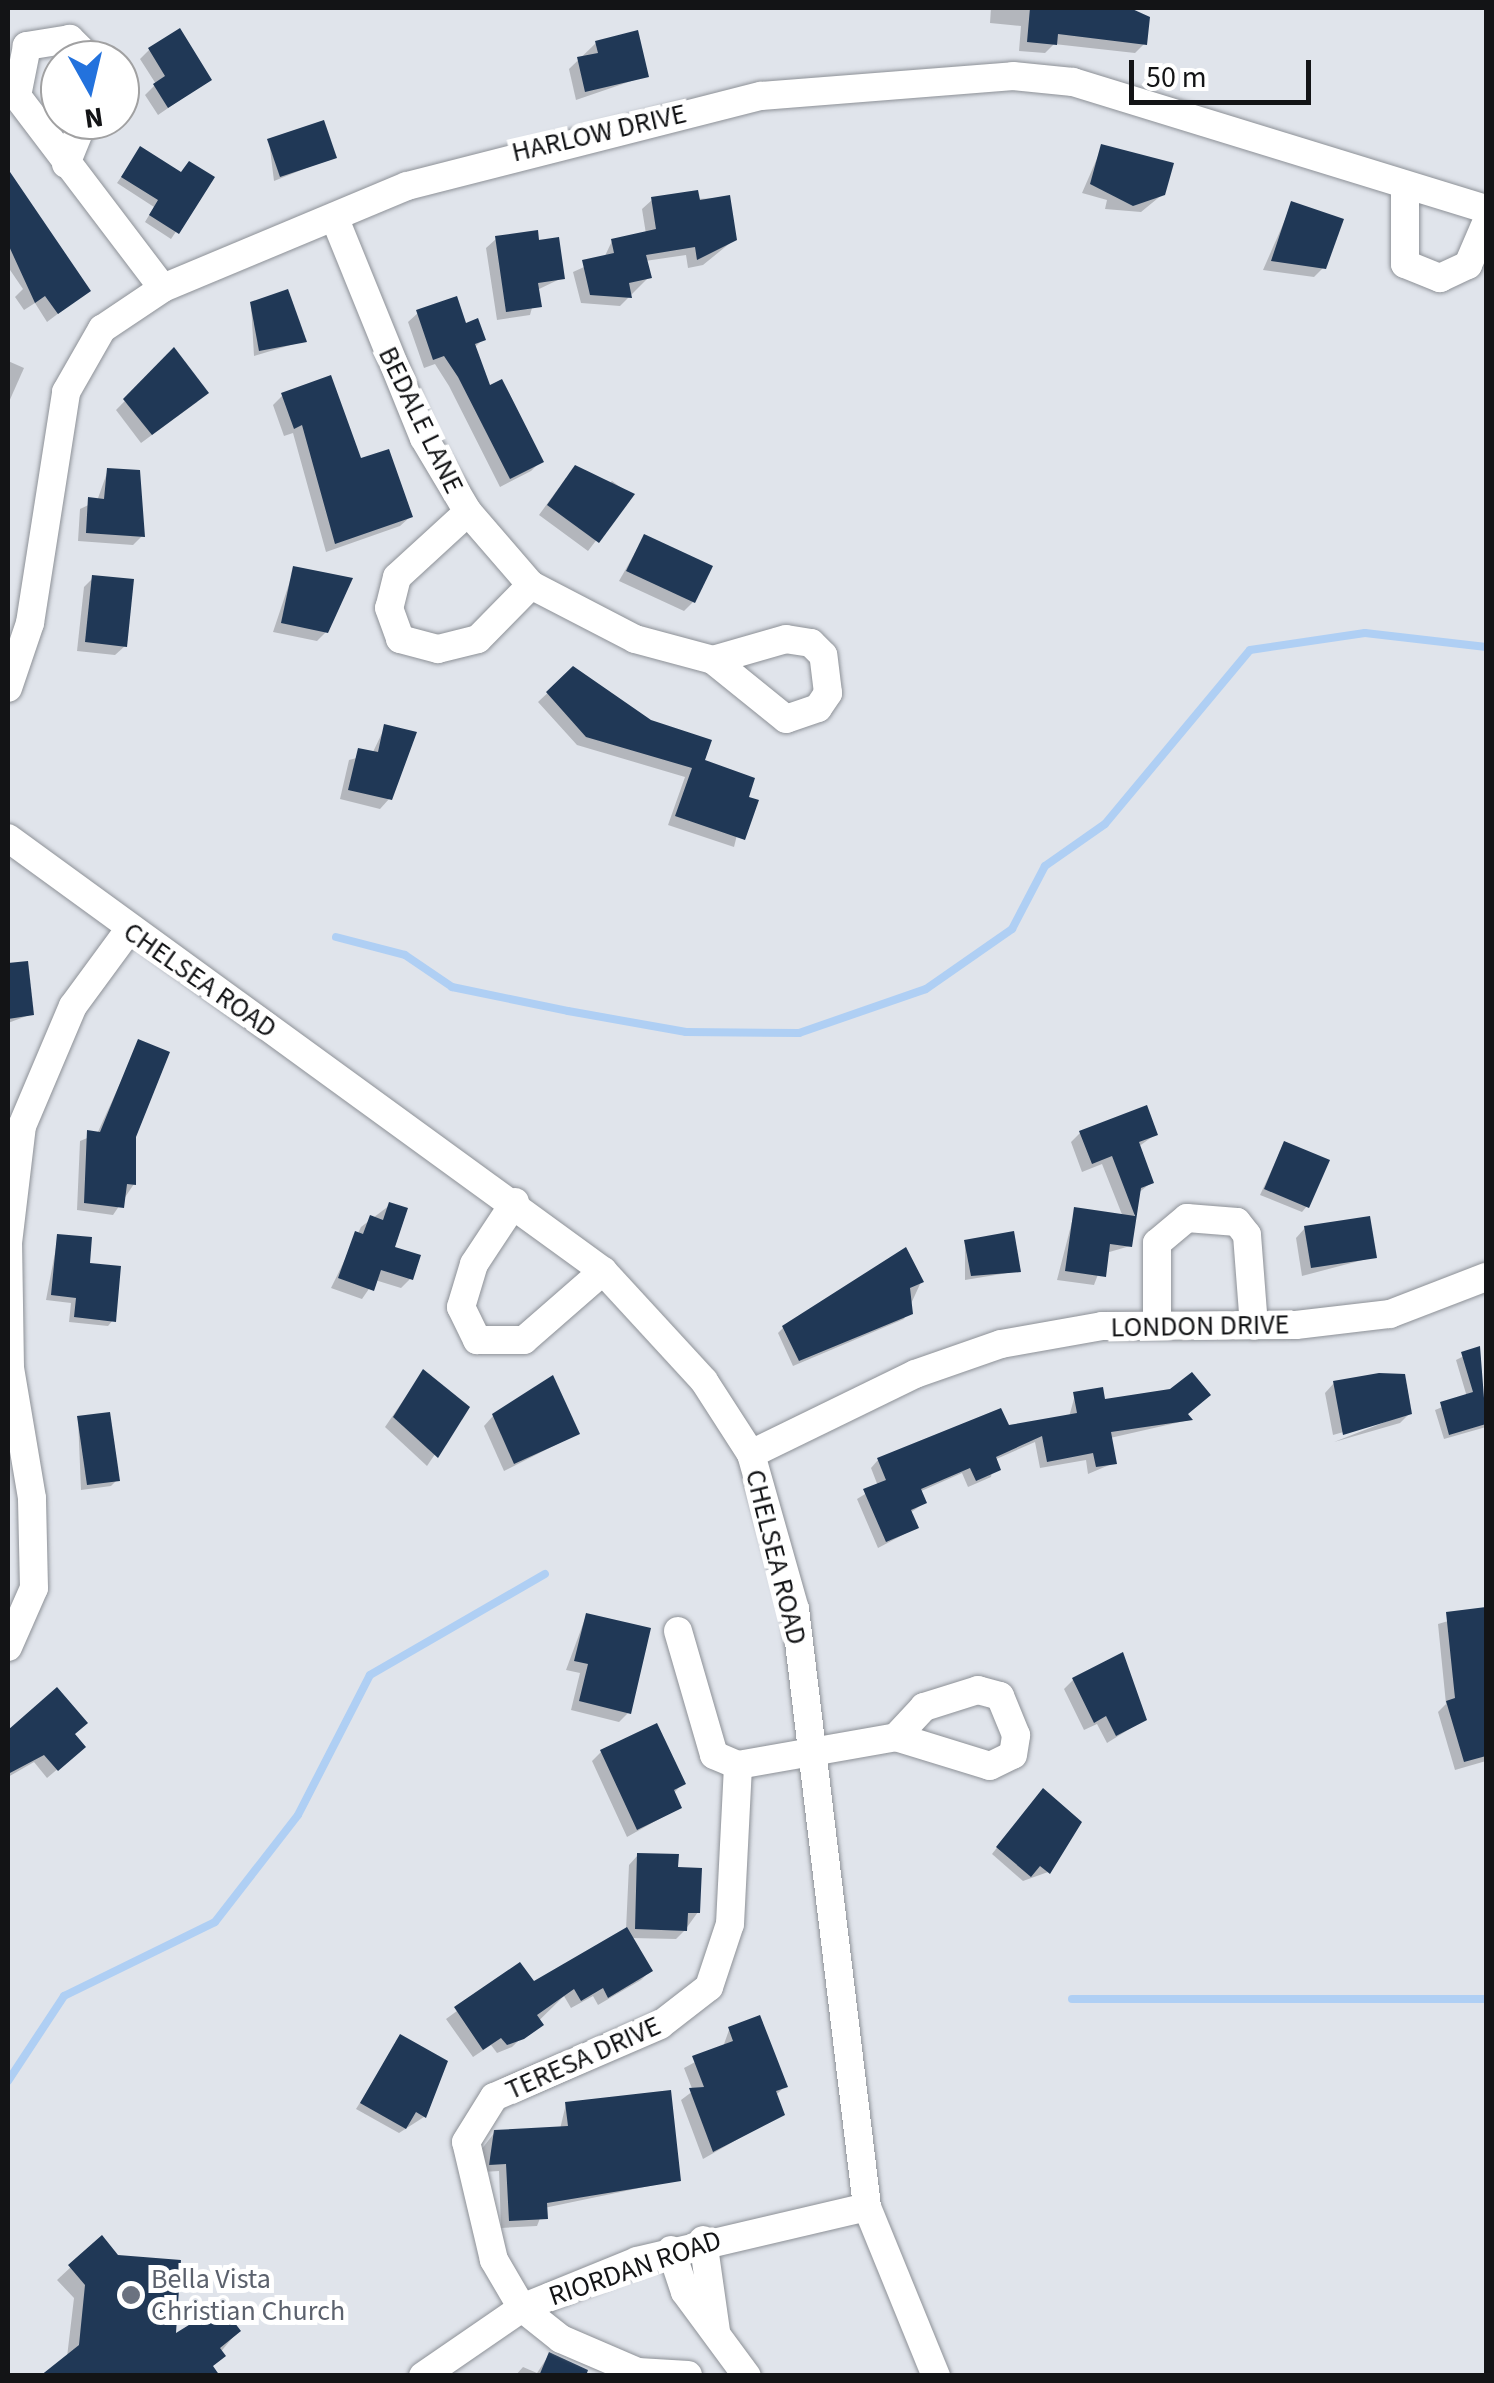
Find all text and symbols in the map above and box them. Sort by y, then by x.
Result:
north arrow [40,40,140,140]
scale bar [1134,40,1316,102]
text: 50 m [1146,56,1207,99]
text: N [82,97,106,139]
street label: HARLOW DRIVE [509,97,689,169]
street label: BEDALE LANE [371,341,471,499]
street label: CHELSEA ROAD [117,915,283,1045]
street label: LONDON DRIVE [1110,1308,1290,1344]
street label: CHELSEA ROAD [738,1466,814,1648]
street label: TERESA DRIVE [500,2009,666,2107]
street label: RIORDAN ROAD [544,2223,726,2313]
place label: Bella Vista Christian Church [151,2262,345,2328]
marker: Bella Vista Christian Church [120,2284,142,2306]

